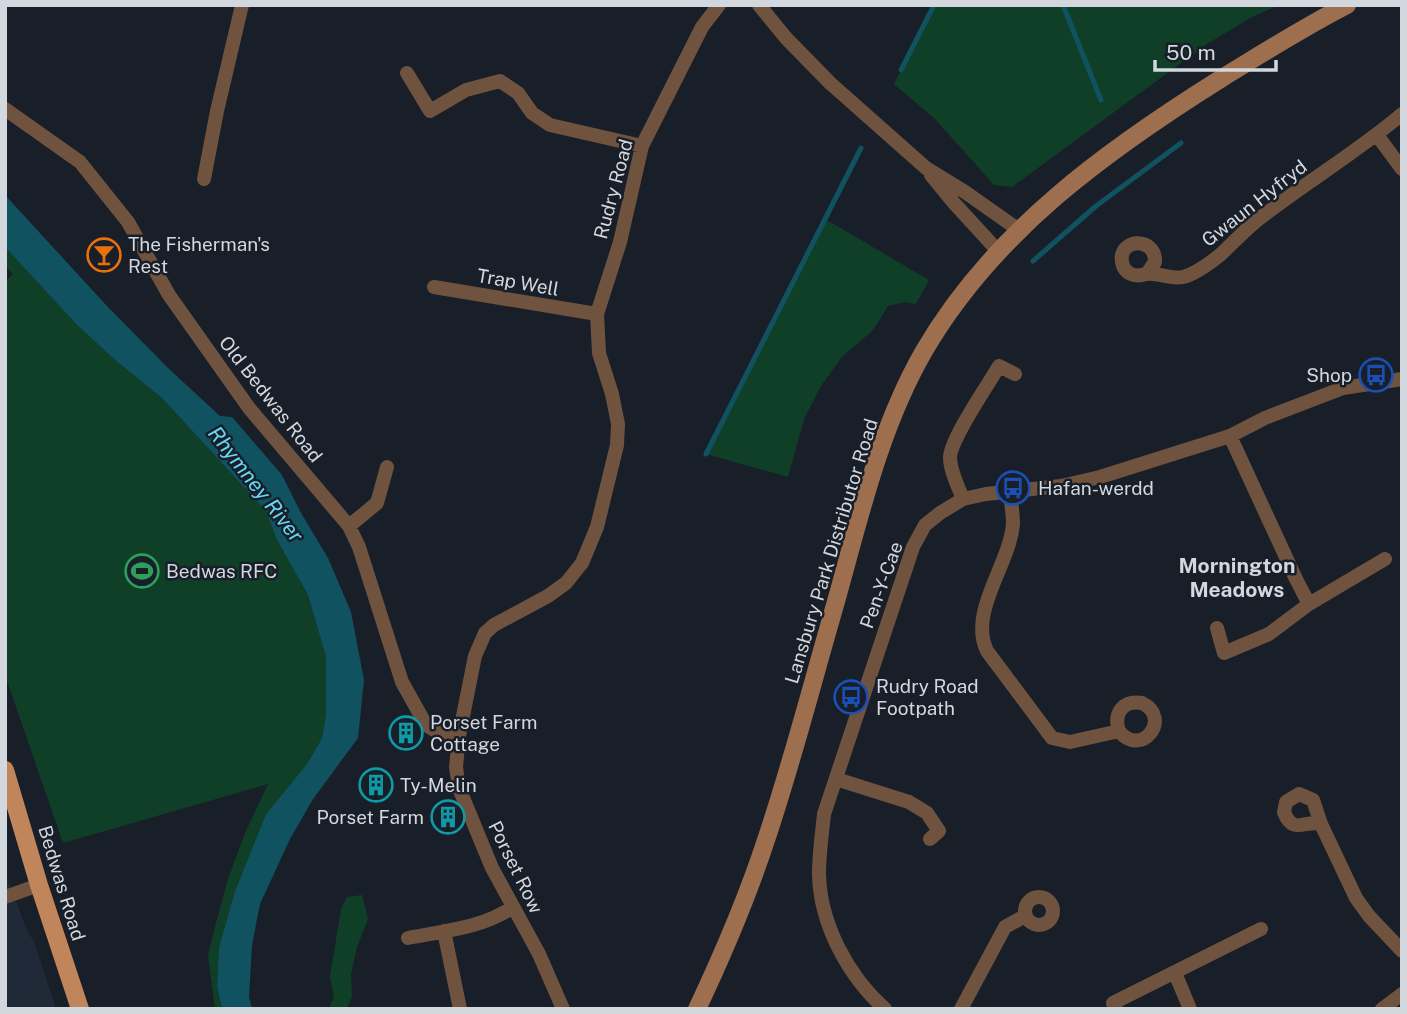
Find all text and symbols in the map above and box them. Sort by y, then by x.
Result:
scale bar [1155,28,1276,72]
text: 50 m [1166,40,1216,65]
street label: Rudry Road [589,137,637,241]
street label: Gwaun Hyfryd [1197,155,1311,251]
place label: The Fisherman's Rest [128,233,270,277]
bar icon: The Fisherman's Rest [85,236,123,274]
street label: Trap Well [475,264,561,300]
street label: Old Bedwas Road [215,332,327,466]
bus stop icon: Shop [1357,356,1395,394]
place label: Shop [1306,364,1352,386]
street label: Lansbury Park Distributor Road [780,416,882,686]
water label: Rhymney River [203,421,310,548]
bus stop icon: Hafan-werdd [994,469,1032,507]
place label: Hafan-werdd [1038,477,1154,499]
street label: Pen-Y-Cae [855,539,907,631]
sports icon: Bedwas RFC [123,552,161,590]
district label: Mornington Meadows [1179,553,1295,602]
place label: Bedwas RFC [166,560,277,582]
place label: Rudry Road Footpath [876,675,979,719]
bus stop icon: Rudry Road Footpath [832,678,870,716]
place label: Porset Farm Cottage [430,711,537,755]
building icon: Porset Farm Cottage [387,714,425,752]
building icon: Ty-Melin [357,766,395,804]
place label: Ty-Melin [400,774,477,796]
building icon: Porset Farm [429,798,467,836]
place label: Porset Farm [317,806,424,828]
street label: Porset Row [484,817,548,917]
street label: Bedwas Road [34,823,90,943]

